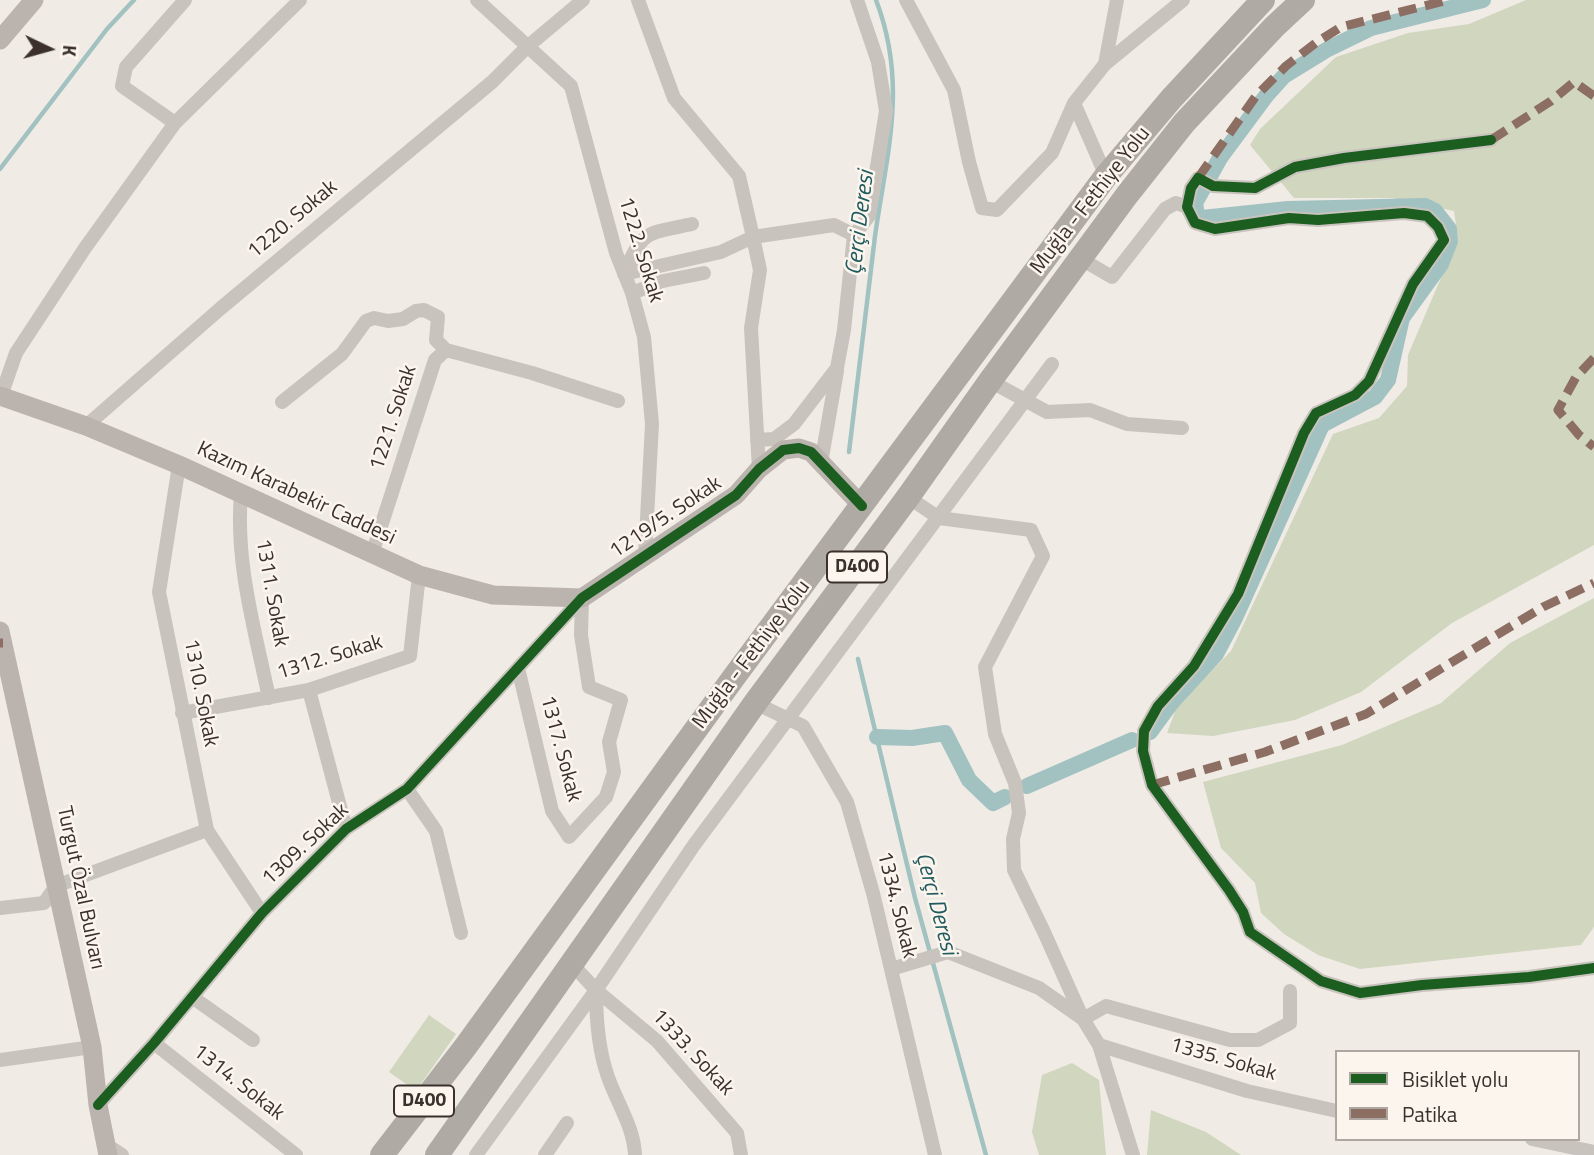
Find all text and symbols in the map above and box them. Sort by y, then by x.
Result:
north arrow [14,14,84,84]
text: K [55,44,85,58]
street label: Muğla - Fethiye Yolu [1026,122,1156,280]
water label: Çerçi Deresi [841,169,881,277]
street label: 1220. Sokak [243,175,343,265]
street label: 1222. Sokak [612,194,668,306]
street label: 1221. Sokak [365,362,423,474]
street label: Kazım Karabekir Caddesi [193,437,399,551]
street label: 1219/5. Sokak [605,471,727,565]
street label: 1311. Sokak [249,537,293,649]
road number: D400 [827,552,887,582]
street label: Muğla - Fethiye Yolu [688,576,816,734]
street label: 1312. Sokak [274,630,386,686]
street label: 1310. Sokak [177,637,223,749]
street label: 1317. Sokak [534,693,586,805]
street label: 1309. Sokak [257,799,355,891]
street label: Turgut Özal Bulvarı [50,804,110,972]
street label: 1334. Sokak [871,849,921,961]
water label: Çerçi Deresi [908,850,962,958]
street label: 1333. Sokak [646,1004,738,1102]
street label: 1335. Sokak [1167,1033,1279,1087]
street label: 1314. Sokak [187,1039,289,1127]
legend [1335,1050,1580,1141]
text: Bisiklet yolu [1402,1063,1508,1095]
road number: D400 [394,1086,454,1116]
text: Patika [1402,1098,1457,1130]

